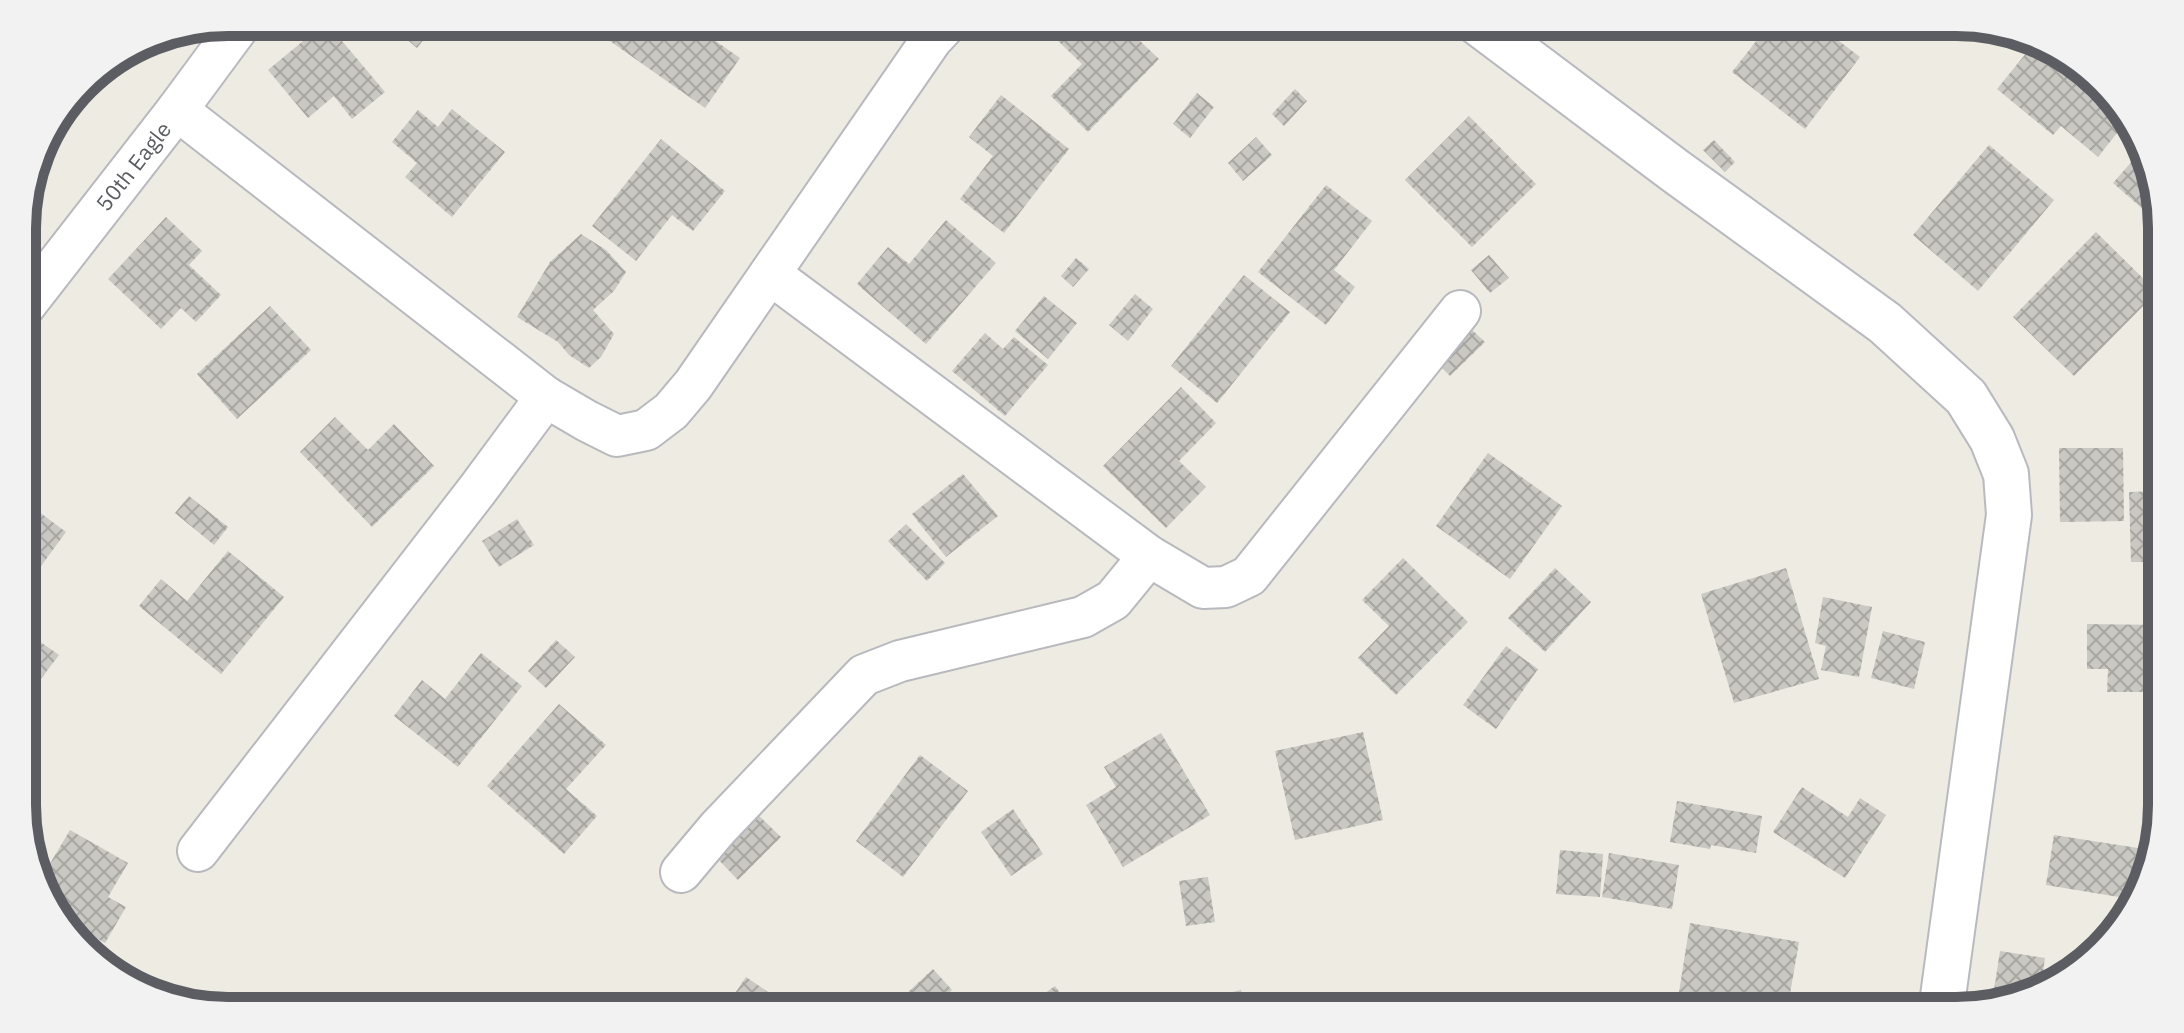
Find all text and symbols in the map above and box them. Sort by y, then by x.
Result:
street label: 50th Eagle [89,115,177,217]

